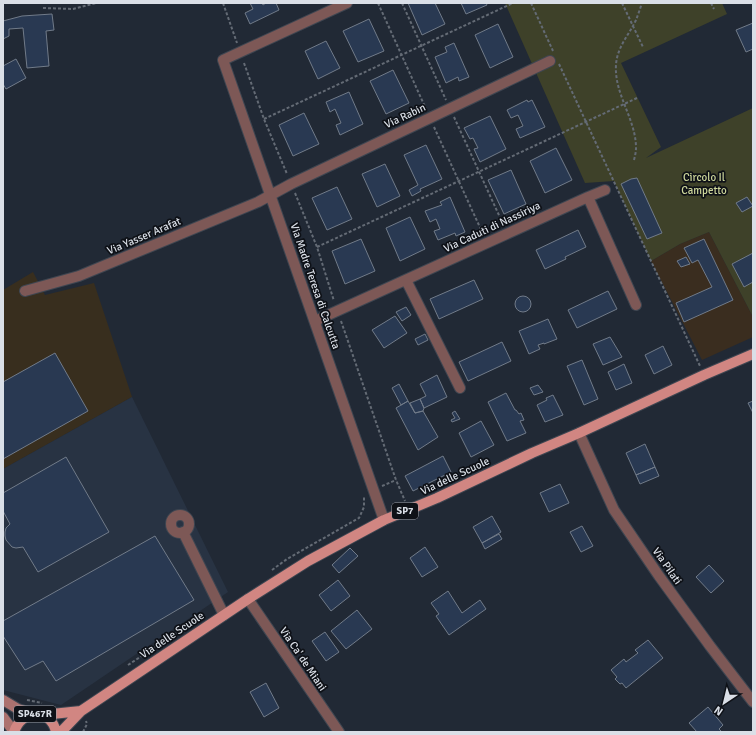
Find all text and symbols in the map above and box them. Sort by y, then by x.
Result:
street label: Via Rabin [382,101,428,131]
park label: Circolo Il Campetto [681,171,727,197]
street label: Via Caduti di Nassiriya [442,199,543,255]
street label: Via Yasser Arafat [105,215,183,257]
street label: Via Madre Teresa di Calcutta [287,221,343,351]
street label: Via delle Scuole [419,454,491,498]
road number: SP7 [392,503,418,519]
street label: Via Pilati [650,545,684,587]
street label: Via delle Scuole [138,609,206,661]
street label: Via Ca' de Miani [277,625,329,693]
north arrow [704,683,744,723]
text: N [712,703,725,718]
road number: SP467R [14,706,56,722]

